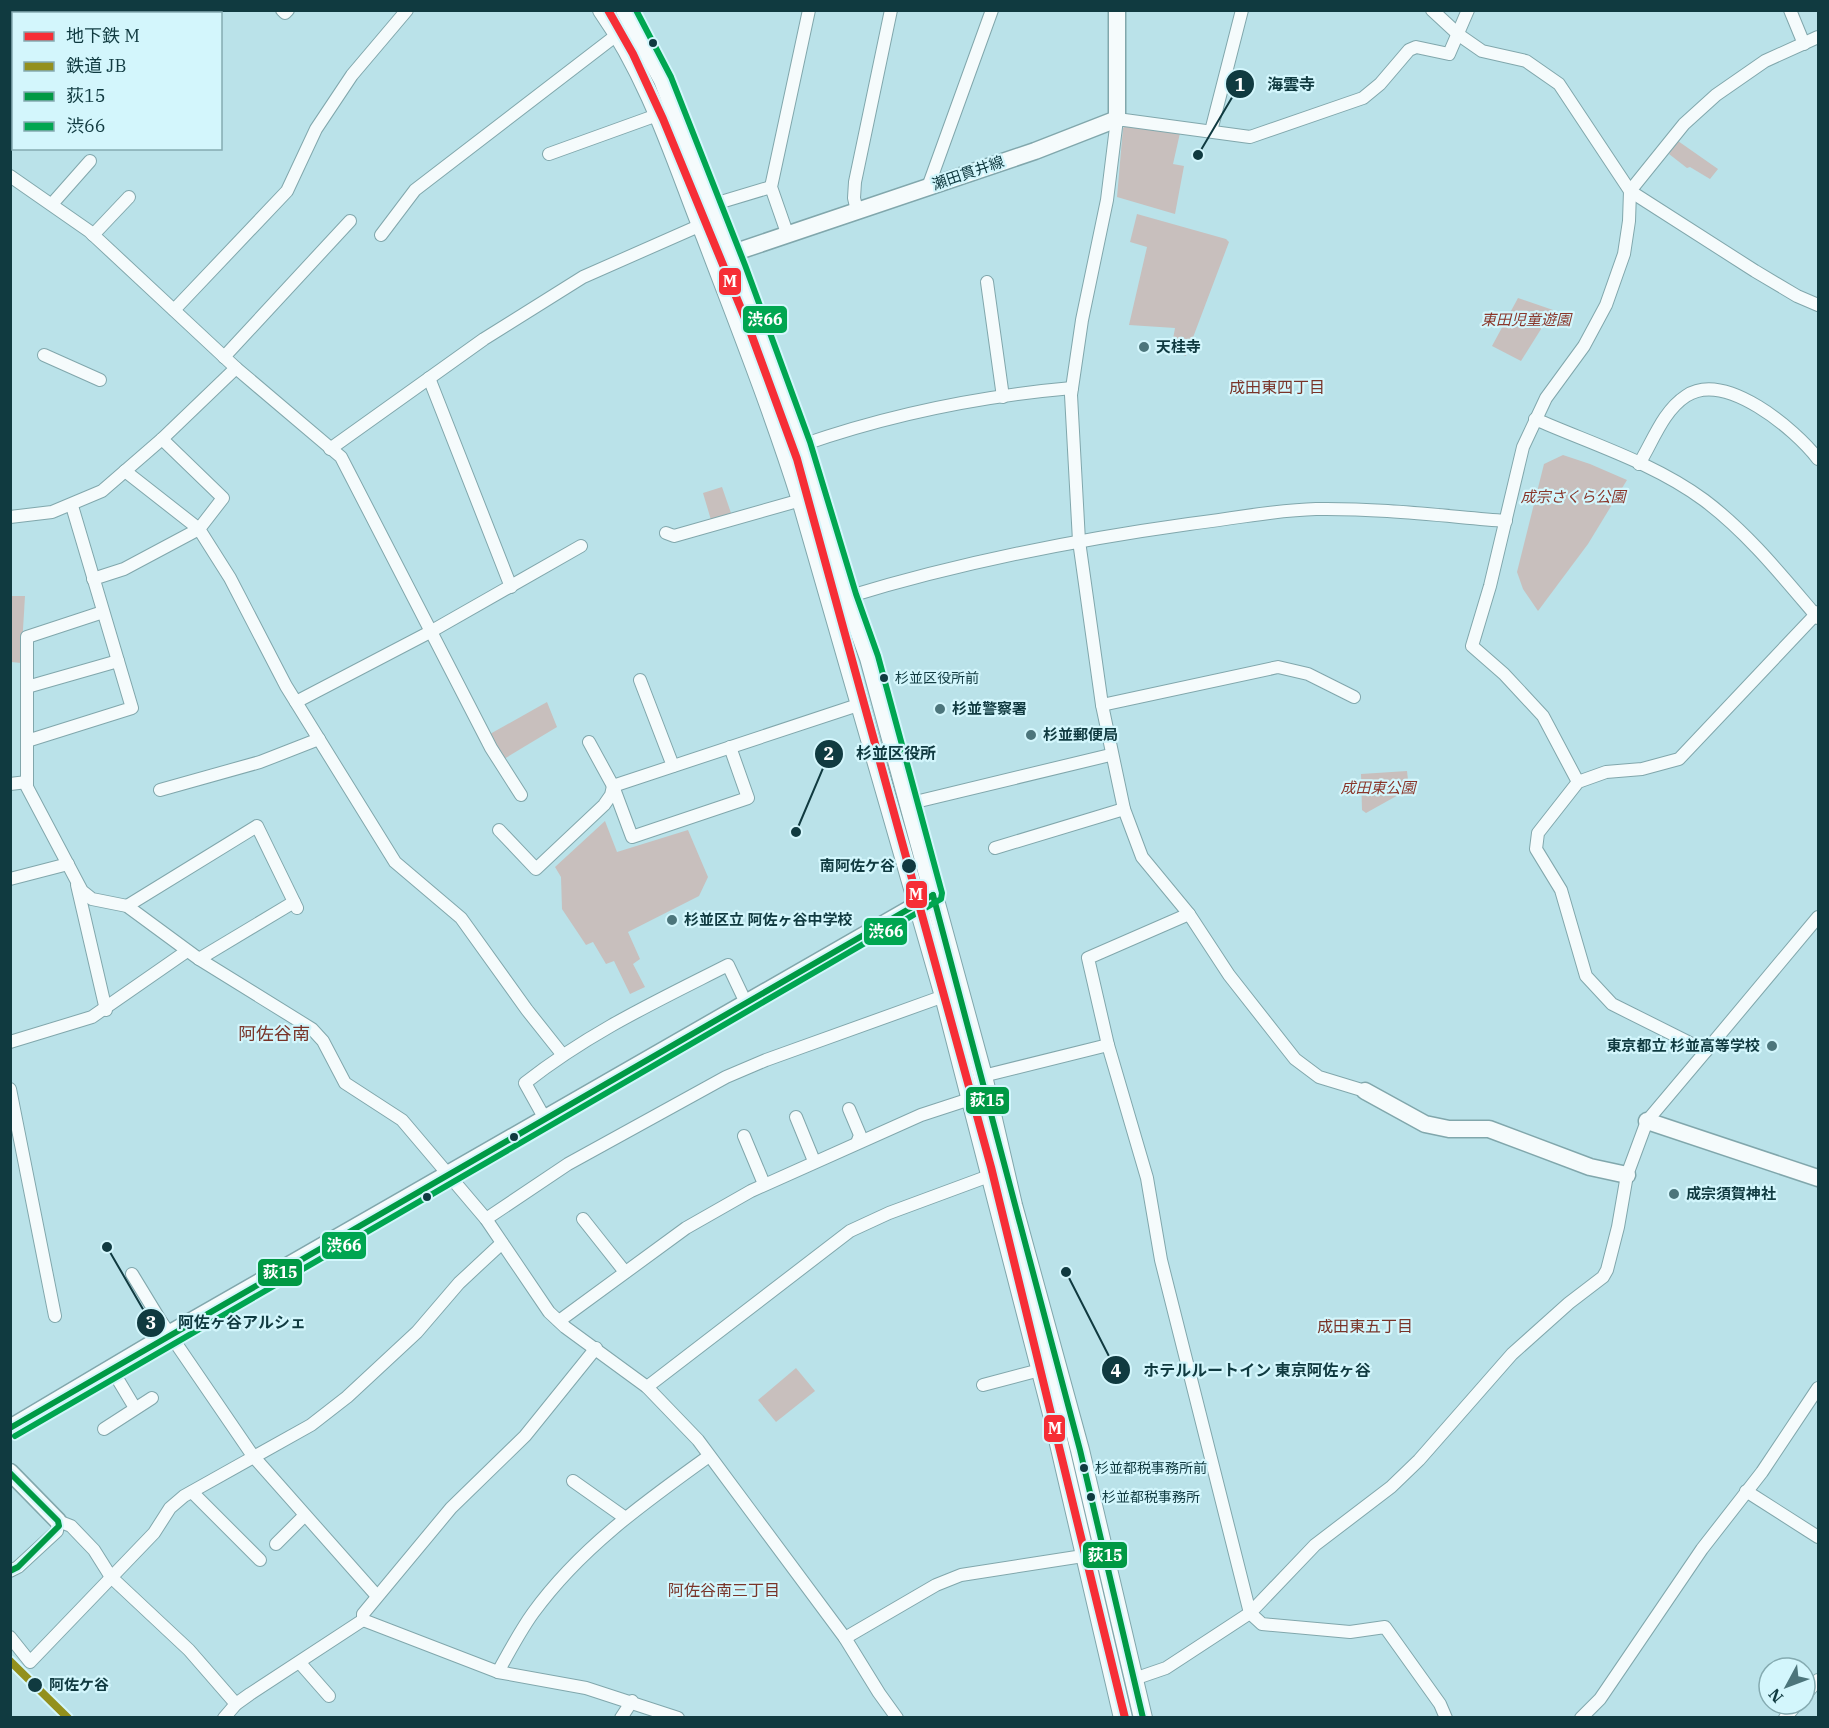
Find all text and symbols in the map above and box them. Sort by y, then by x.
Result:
legend [12,12,222,150]
text: 地下鉄 M [66,24,140,47]
unlabelled marker [647,37,659,49]
text: 鉄道 JB [66,54,126,77]
callout: 海雲寺 [1225,67,1327,101]
text: 1 [1235,73,1246,96]
text: 海雲寺 [1267,74,1315,94]
text: 荻15 [66,84,106,107]
text: 渋66 [66,114,106,137]
street label: 瀬田貫井線 [929,151,1006,194]
line badge: M [718,267,742,296]
text: M [723,271,737,291]
line badge: 渋66 [742,305,788,334]
text: 渋66 [747,309,783,329]
park label: 東田児童遊園 [1481,310,1573,329]
place label: 天桂寺 [1156,337,1201,356]
marker: 天桂寺 [1137,340,1151,354]
district label: 成田東四丁目 [1229,377,1325,397]
park label: 成宗さくら公園 [1520,487,1627,506]
place label: 杉並区役所前 [895,669,979,687]
marker: 杉並区役所前 [878,672,890,684]
place label: 杉並警察署 [952,699,1027,718]
marker: 杉並警察署 [933,702,947,716]
place label: 杉並郵便局 [1043,725,1118,744]
marker: 杉並郵便局 [1024,728,1038,742]
callout: 杉並区役所 [814,737,948,771]
text: 2 [824,742,834,765]
text: 杉並区役所 [856,743,936,763]
park label: 成田東公園 [1340,778,1417,797]
place label: 南阿佐ケ谷 [820,856,895,875]
marker: 南阿佐ケ谷 [900,857,918,875]
line badge: M [905,880,928,909]
text: M [909,884,923,904]
place label: 杉並区立 阿佐ヶ谷中学校 [684,910,852,929]
marker: 杉並区立 阿佐ヶ谷中学校 [665,913,679,927]
line badge: 渋66 [863,917,908,946]
text: 渋66 [868,921,904,941]
district label: 阿佐谷南 [238,1022,310,1045]
place label: 東京都立 杉並高等学校 [1607,1036,1760,1055]
marker: 東京都立 杉並高等学校 [1765,1039,1779,1053]
line badge: 荻15 [965,1086,1010,1115]
text: 荻15 [969,1090,1005,1110]
unlabelled marker [508,1131,520,1143]
place label: 成宗須賀神社 [1686,1184,1776,1203]
marker: 成宗須賀神社 [1667,1187,1681,1201]
unlabelled marker [421,1191,433,1203]
line badge: 渋66 [321,1231,367,1260]
text: 渋66 [326,1235,362,1255]
line badge: 荻15 [257,1258,303,1287]
text: 荻15 [262,1262,298,1282]
callout: 阿佐ヶ谷アルシェ [136,1306,318,1340]
text: 3 [146,1311,156,1334]
text: 阿佐ヶ谷アルシェ [178,1312,306,1332]
district label: 成田東五丁目 [1317,1316,1413,1336]
callout: ホテルルートイン 東京阿佐ヶ谷 [1101,1353,1383,1387]
text: 4 [1111,1359,1122,1382]
text: ホテルルートイン 東京阿佐ヶ谷 [1143,1360,1371,1380]
line badge: M [1043,1414,1066,1443]
text: M [1048,1418,1062,1438]
place label: 杉並都税事務所前 [1095,1459,1207,1477]
marker: 杉並都税事務所前 [1078,1462,1090,1474]
place label: 杉並都税事務所 [1102,1488,1200,1506]
marker: 杉並都税事務所 [1085,1491,1097,1503]
line badge: 荻15 [1082,1541,1128,1569]
text: 荻15 [1087,1545,1123,1565]
district label: 阿佐谷南三丁目 [668,1580,780,1600]
north arrow [1757,1656,1817,1716]
place label: 阿佐ケ谷 [49,1675,109,1694]
marker: 阿佐ケ谷 [26,1676,44,1694]
text: N [1764,1685,1787,1707]

